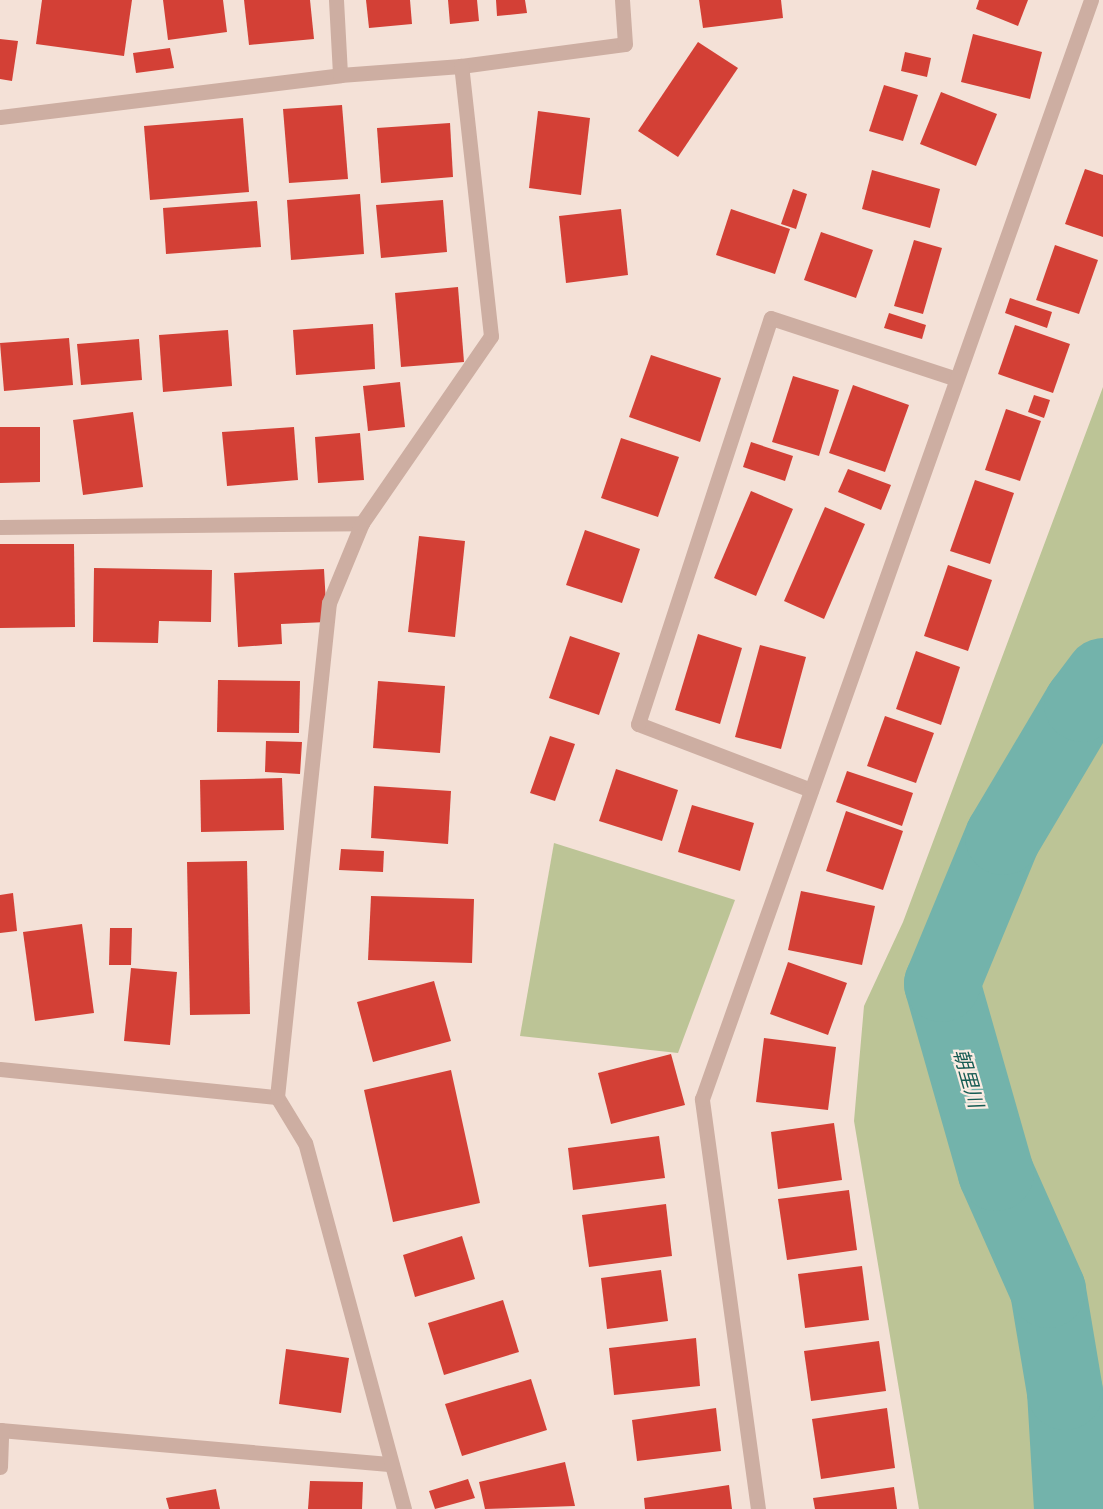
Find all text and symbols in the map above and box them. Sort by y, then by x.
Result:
water label: 朝里川 [949,1046,989,1110]

